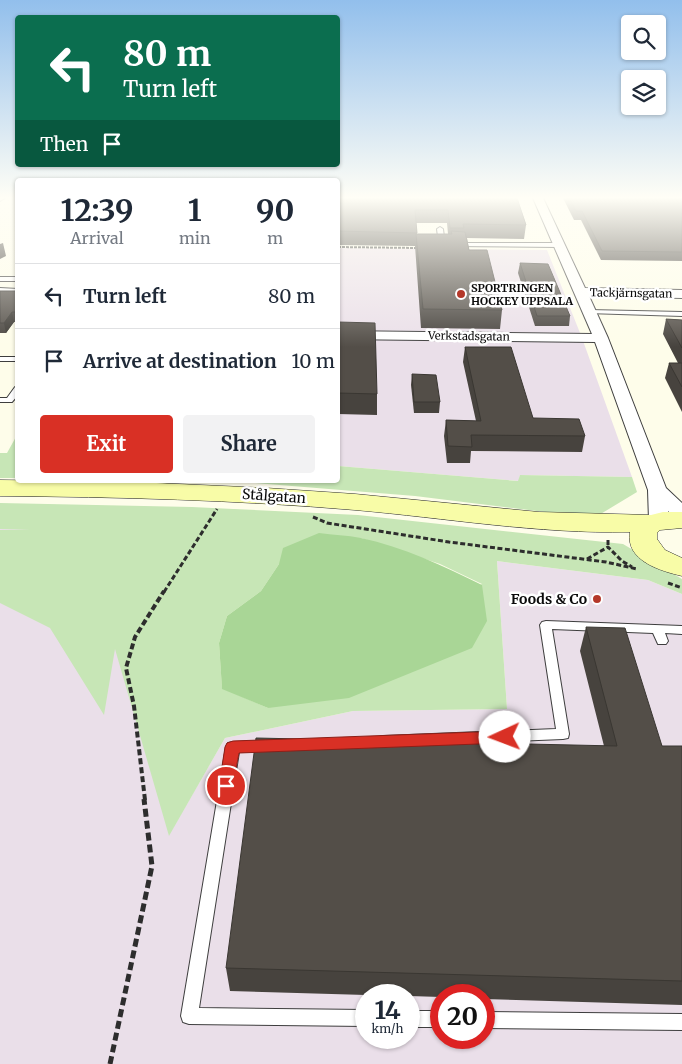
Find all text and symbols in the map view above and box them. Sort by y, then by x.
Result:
map controls [621,15,666,115]
button: search [621,15,666,60]
text: 80 m [123,32,211,76]
icon: left [40,35,105,100]
button: layers [621,70,666,115]
text: Turn left [123,75,217,103]
icon: arrive [98,130,126,158]
text: Then [40,132,88,156]
text: 12:39 [61,191,133,229]
text: 1 [188,191,202,229]
text: 90 [256,191,294,229]
text: Arrival [70,228,124,248]
text: min [179,228,211,248]
text: m [267,228,283,248]
place label: SPORTRINGEN HOCKEY UPPSALA [471,281,573,308]
icon: left [40,282,68,310]
text: Turn left [83,284,167,308]
text: 80 m [268,284,315,308]
street label: Tackjärnsgatan [590,285,673,301]
marker: SPORTRINGEN HOCKEY UPPSALA [455,288,467,300]
street label: Verkstadsgatan [427,328,511,344]
icon: arrive [40,347,68,375]
text: Arrive at destination [83,349,277,373]
text: 10 m [292,349,335,373]
button: Exit [40,415,173,473]
button: Share [183,415,315,473]
street label: Stålgatan [242,485,306,507]
place label: Foods & Co [511,590,587,608]
marker: Foods & Co [591,593,603,605]
position arrow [478,710,530,762]
pin [205,765,247,807]
icon: arrive [212,772,240,800]
speed limit sign: 20 [430,984,495,1049]
text: 14 [374,994,401,1026]
text: km/h [372,1021,403,1036]

